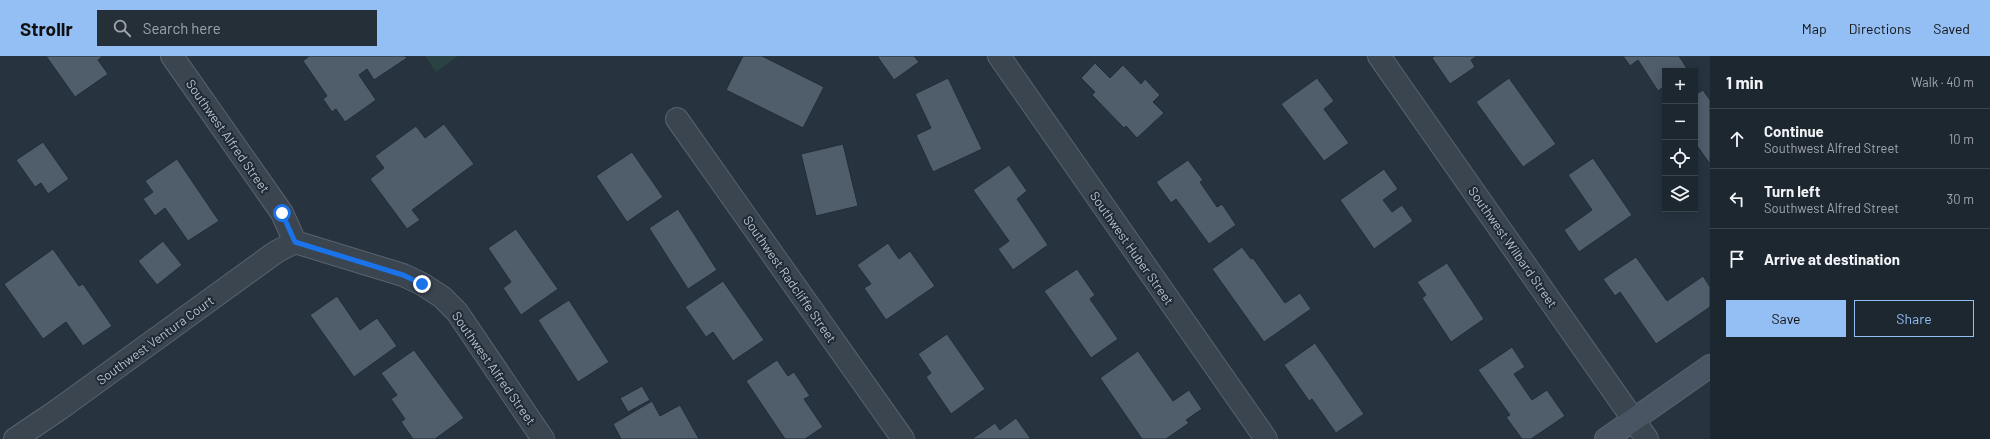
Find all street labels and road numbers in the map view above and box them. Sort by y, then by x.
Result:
street label: Southwest Alfred Street [183,76,273,196]
street label: Southwest Wilbard Street [1465,183,1561,311]
street label: Southwest Huber Street [1087,188,1177,308]
street label: Southwest Radcliffe Street [740,212,840,346]
street label: Southwest Ventura Court [93,292,217,388]
street label: Southwest Alfred Street [449,308,539,428]

